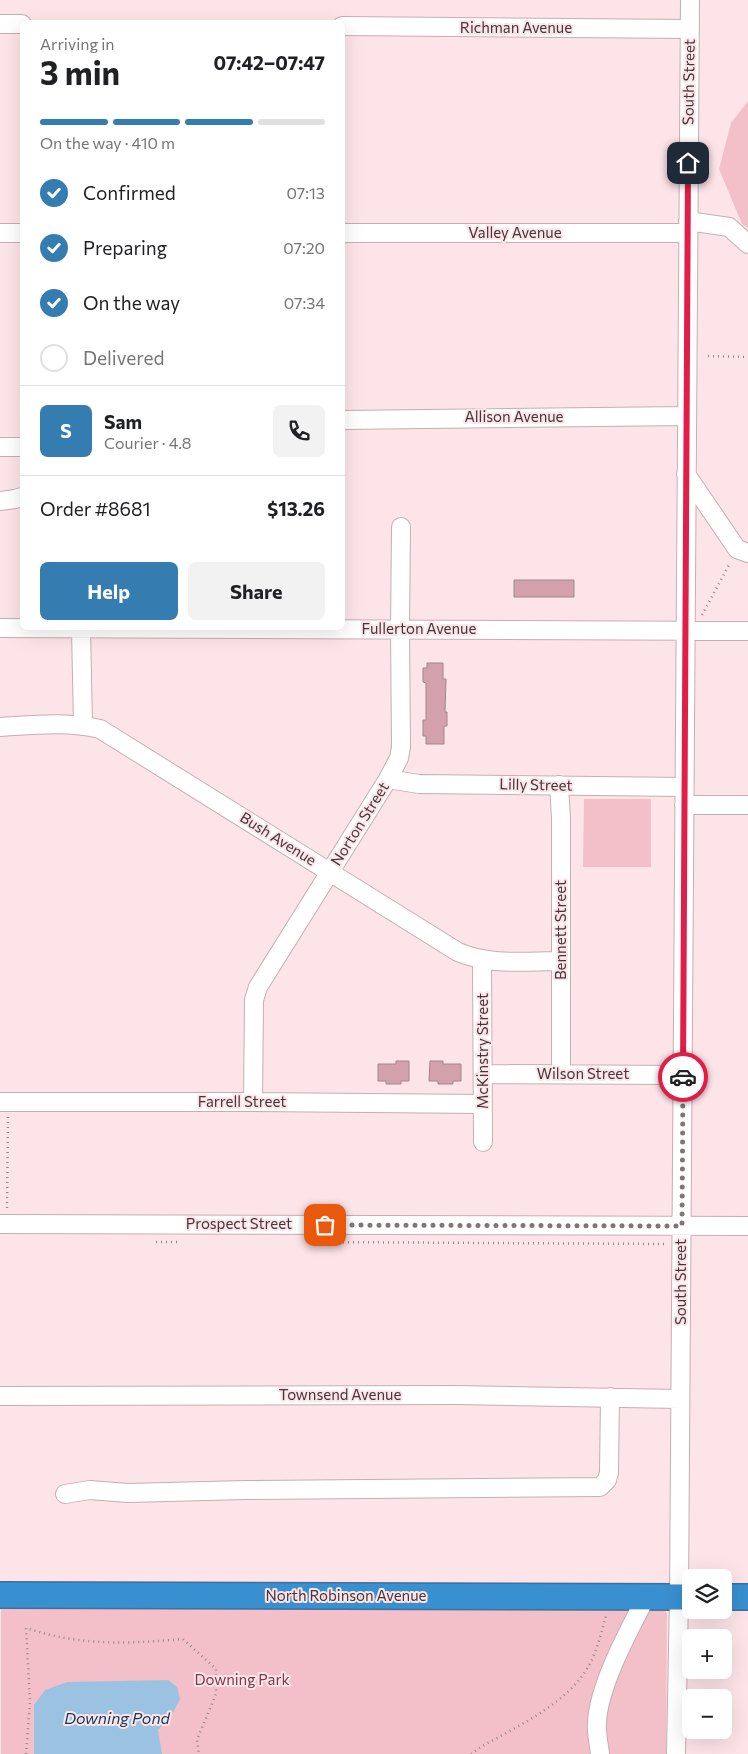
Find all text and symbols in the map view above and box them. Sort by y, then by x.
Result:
street label: Richman Avenue [460,18,572,36]
text: Arriving in [40,34,114,53]
street label: South Street [678,39,698,125]
text: 07:42–07:47 [213,51,325,74]
text: 3 min [40,52,120,92]
text: On the way · 410 m [40,133,175,152]
pin [667,142,709,184]
icon: home [674,149,702,177]
icon: check [40,179,68,207]
text: Confirmed [83,181,176,204]
text: 07:13 [286,183,325,202]
street label: Valley Avenue [468,223,562,241]
icon: check [40,234,68,262]
text: Preparing [83,236,167,259]
text: 07:20 [283,238,325,257]
icon: check [40,289,68,317]
text: On the way [83,291,180,314]
text: 07:34 [284,293,325,312]
text: Delivered [83,346,164,369]
button: phone [273,405,325,457]
street label: Allison Avenue [464,407,564,425]
text: Sam [104,410,142,433]
text: S [60,419,72,442]
text: Courier · 4.8 [104,433,191,452]
text: Order #8681 [40,497,151,520]
text: $13.26 [267,497,325,520]
button: Help [40,562,178,620]
button: Share [188,562,325,620]
street label: Fullerton Avenue [362,619,476,637]
street label: Lilly Street [499,774,573,794]
street label: Norton Street [326,778,392,869]
street label: Bush Avenue [237,808,320,869]
street label: Bennett Street [551,880,569,980]
street label: McKinstry Street [473,993,491,1109]
courier [658,1052,708,1102]
icon: car [669,1063,697,1091]
street label: Wilson Street [537,1064,629,1082]
street label: Farrell Street [198,1092,286,1110]
pin [304,1204,346,1246]
icon: bag [311,1211,339,1239]
street label: Prospect Street [186,1214,292,1232]
street label: South Street [671,1239,689,1325]
street label: Townsend Avenue [279,1385,401,1403]
map controls [682,1569,732,1739]
button: layers [682,1569,732,1619]
street label: North Robinson Avenue [266,1586,427,1604]
button: + [682,1629,732,1679]
park label: Downing Park [194,1670,290,1688]
button: − [682,1689,732,1739]
water label: Downing Pond [64,1708,171,1727]

